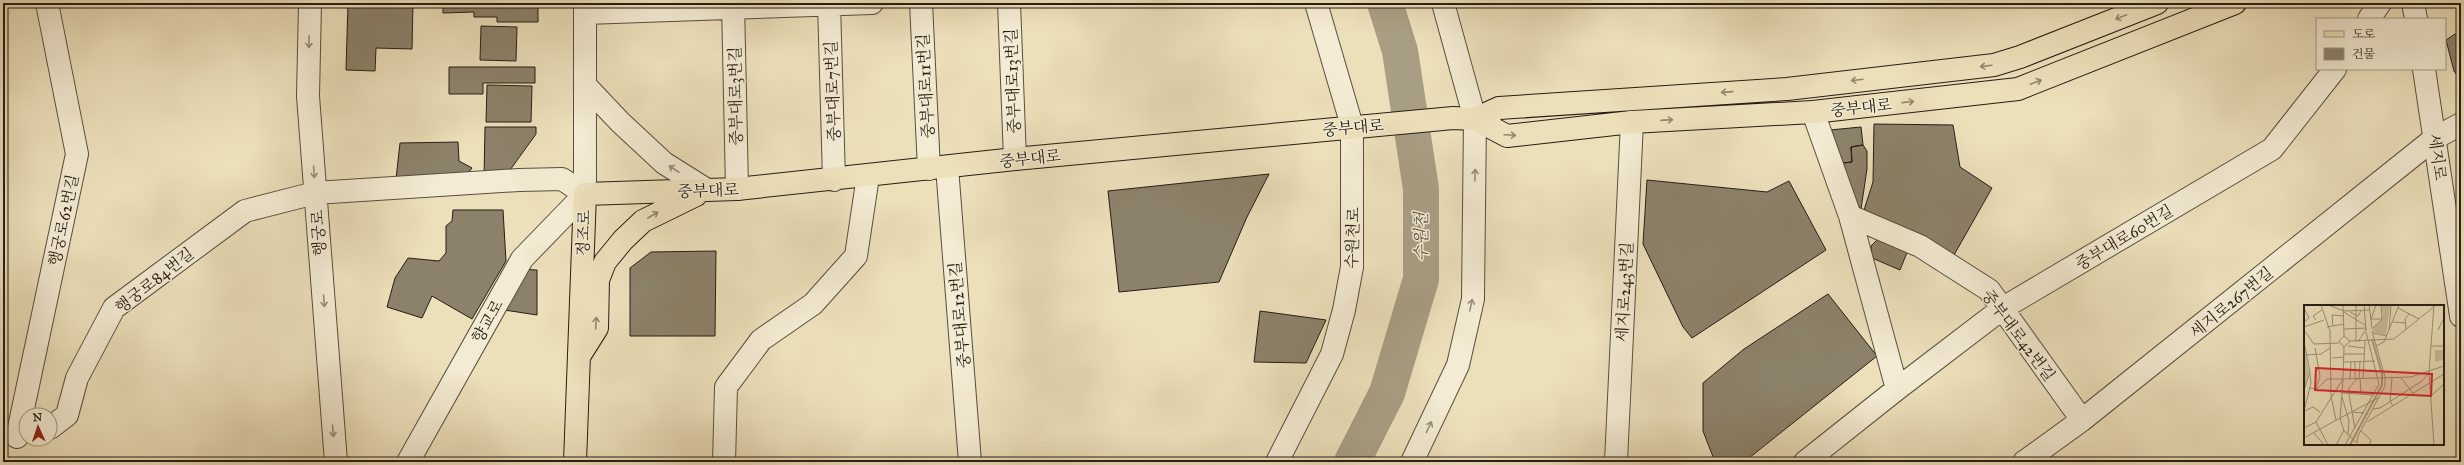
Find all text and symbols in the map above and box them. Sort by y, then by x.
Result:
one-way arrow [2116,14,2128,22]
legend [2316,18,2446,70]
text: 도로 [2352,27,2376,41]
street label: 중부대로13번길 [1001,28,1024,134]
street label: 중부대로11번길 [913,33,938,139]
one-way arrow [305,35,313,48]
street label: 중부대로7번길 [821,40,844,142]
street label: 중부대로3번길 [725,46,746,146]
text: 건물 [2352,47,2376,61]
one-way arrow [1980,62,1993,69]
one-way arrow [1851,77,1864,84]
one-way arrow [2030,78,2042,86]
one-way arrow [1721,89,1734,96]
street label: 중부대로 [1829,95,1893,120]
one-way arrow [1901,98,1914,106]
street label: 중부대로 [1321,115,1385,140]
one-way arrow [1660,116,1673,123]
one-way arrow [1503,131,1516,138]
street label: 세지로 [2425,133,2450,182]
street label: 중부대로 [998,146,1062,171]
one-way arrow [310,165,317,178]
one-way arrow [669,165,680,173]
one-way arrow [1471,169,1479,182]
street label: 행궁로62번길 [44,172,82,268]
street label: 중부대로 [677,180,740,201]
street label: 중부대로60번길 [2072,201,2176,274]
street label: 수원천로 [1342,206,1363,269]
street label: 행궁로 [307,209,330,257]
street label: 정조로 [573,209,594,257]
one-way arrow [647,210,659,218]
water label: 수원천 [1411,211,1432,262]
street label: 세지로243번길 [1612,241,1637,343]
street label: 행궁로84번길 [111,244,197,317]
street label: 중부대로12번길 [945,261,974,369]
street label: 세지로267번길 [2186,263,2277,342]
street label: 중부대로42번길 [1978,286,2059,385]
one-way arrow [320,294,327,307]
street label: 향교로 [468,296,507,346]
one-way arrow [1468,299,1476,312]
inset map [2304,305,2444,445]
one-way arrow [593,316,600,329]
north arrow [18,407,58,447]
text: N [32,411,43,424]
one-way arrow [1426,421,1433,433]
one-way arrow [330,424,337,437]

